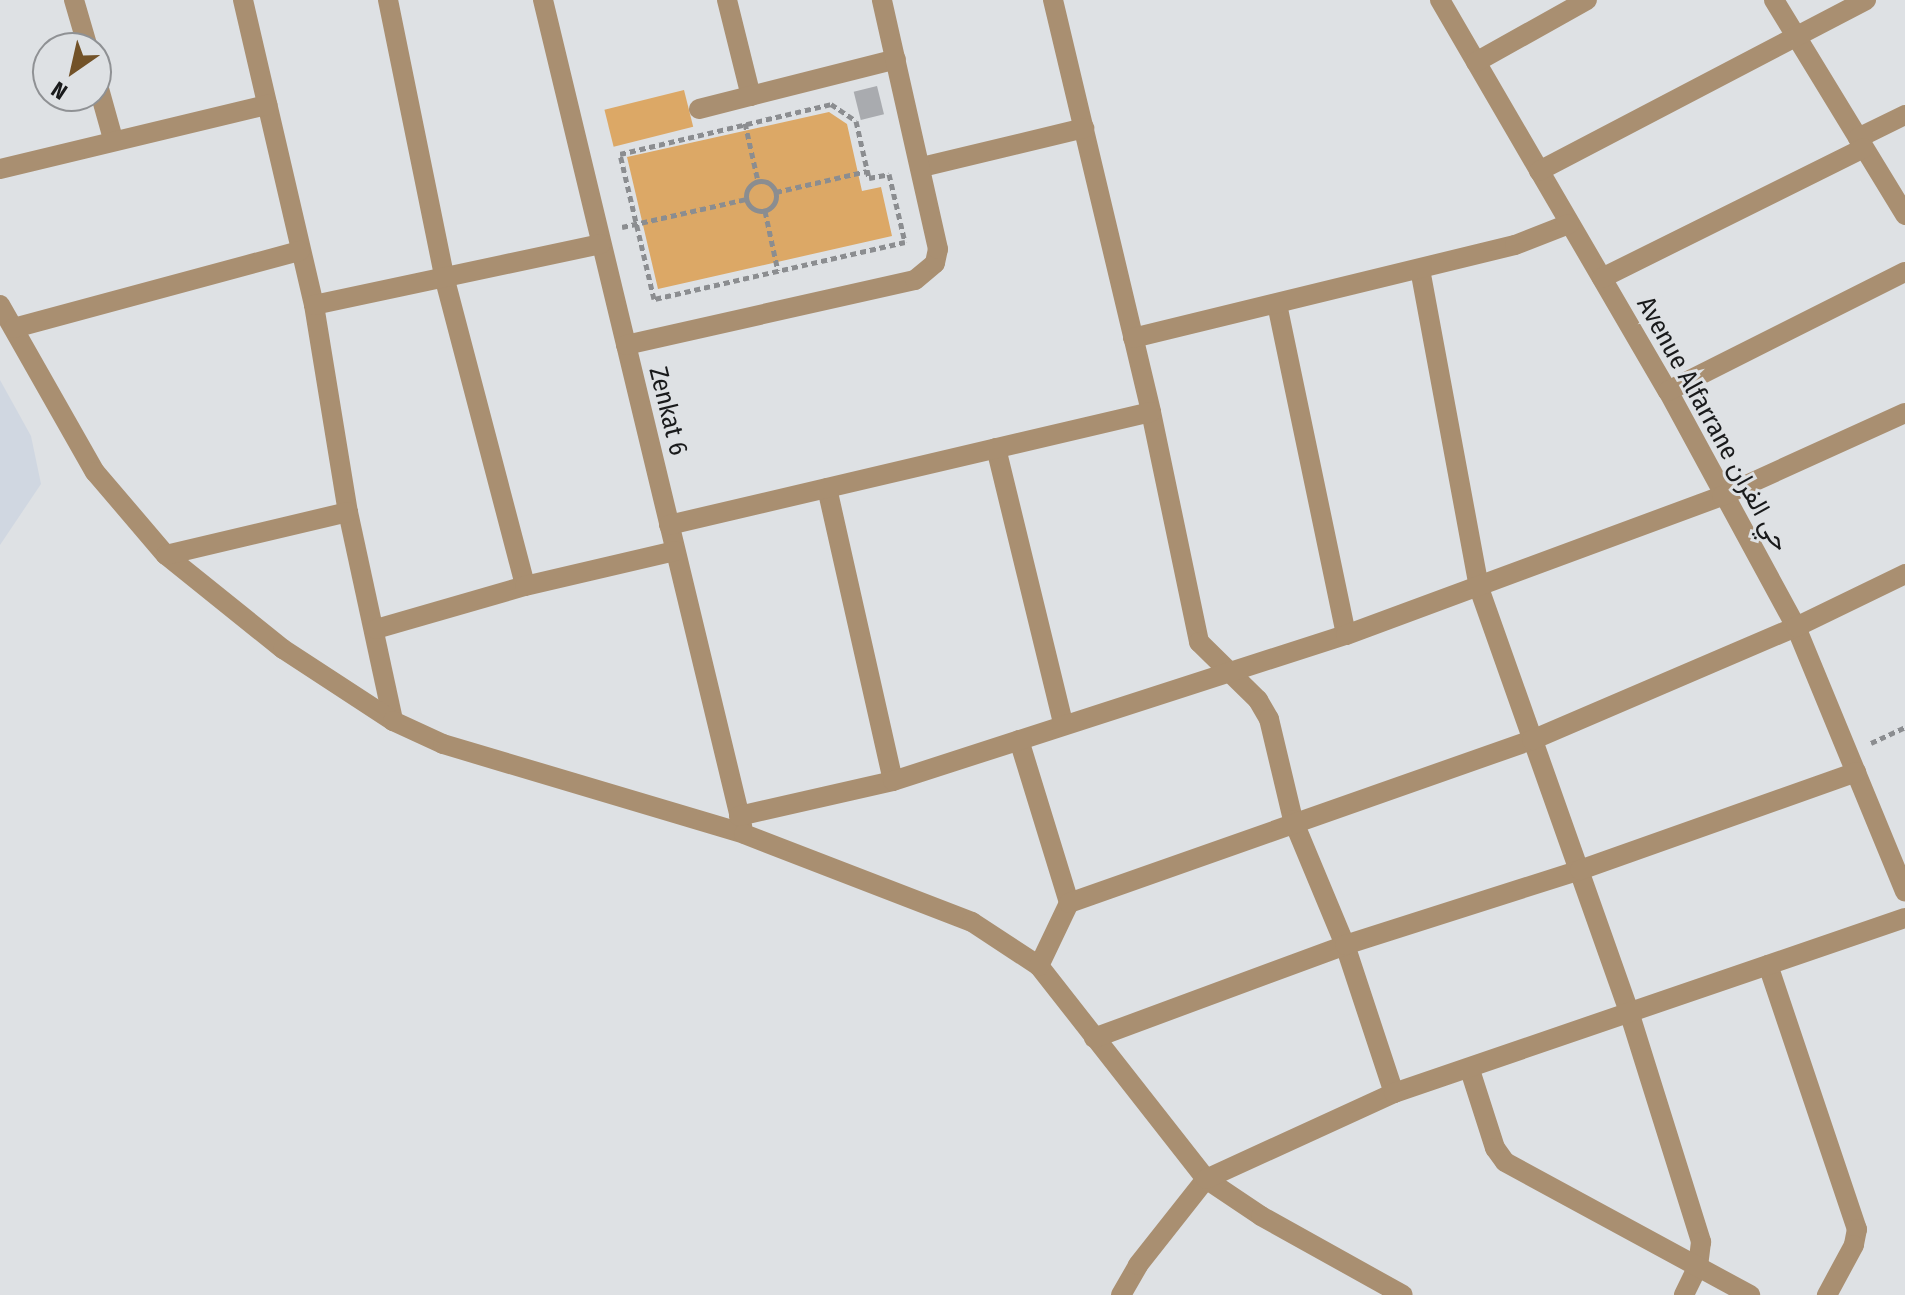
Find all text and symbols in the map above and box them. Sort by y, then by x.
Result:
north arrow [32,32,112,112]
text: N [46,76,72,106]
street label: Avenue Alfarrane حي الفران [1630,291,1796,557]
street label: Zenkat 6 [642,363,694,459]

